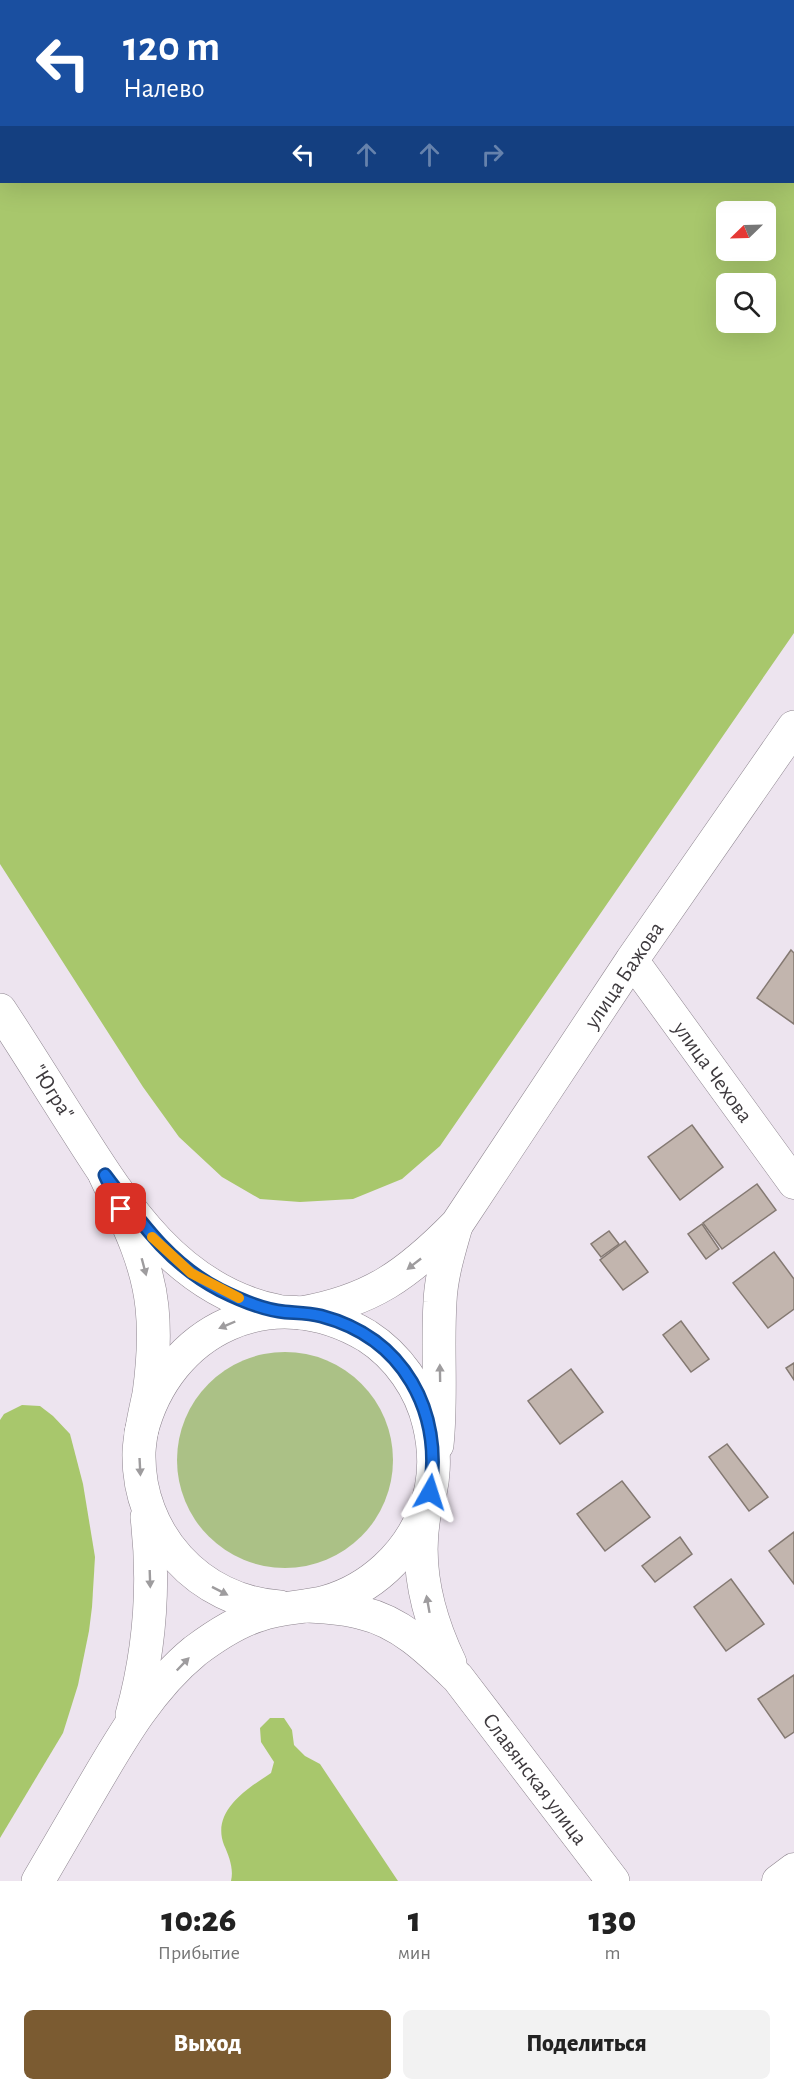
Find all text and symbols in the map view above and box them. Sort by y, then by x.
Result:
icon: left [24,24,102,102]
text: 120 m [123,26,220,68]
text: Налево [123,75,205,102]
icon: left [287,138,320,171]
icon: ahead [350,138,383,171]
icon: ahead [413,138,446,171]
icon: right [476,138,509,171]
north arrow [716,201,776,261]
map controls [716,201,776,333]
button: search [716,273,776,333]
street label: улица Бажова [580,918,668,1033]
street label: улица Чехова [669,1017,757,1126]
street label: "Югра" [28,1061,78,1123]
pin [95,1183,146,1234]
icon: arrive [104,1192,137,1225]
one-way arrow [140,1258,149,1276]
one-way arrow [407,1258,422,1270]
one-way arrow [218,1320,236,1330]
one-way arrow [435,1363,445,1382]
one-way arrow [135,1457,144,1476]
position arrow [398,1460,462,1524]
one-way arrow [146,1570,155,1589]
one-way arrow [212,1586,229,1596]
one-way arrow [423,1595,432,1614]
one-way arrow [175,1657,189,1671]
street label: Славянская улица [478,1709,592,1849]
text: 10:26 [161,1902,236,1938]
text: 1 [408,1902,421,1938]
text: 130 [589,1902,636,1938]
text: Прибытие [158,1943,240,1963]
text: мин [398,1943,431,1963]
text: m [604,1943,620,1963]
button: Выход [24,2010,391,2079]
button: Поделиться [403,2010,770,2079]

